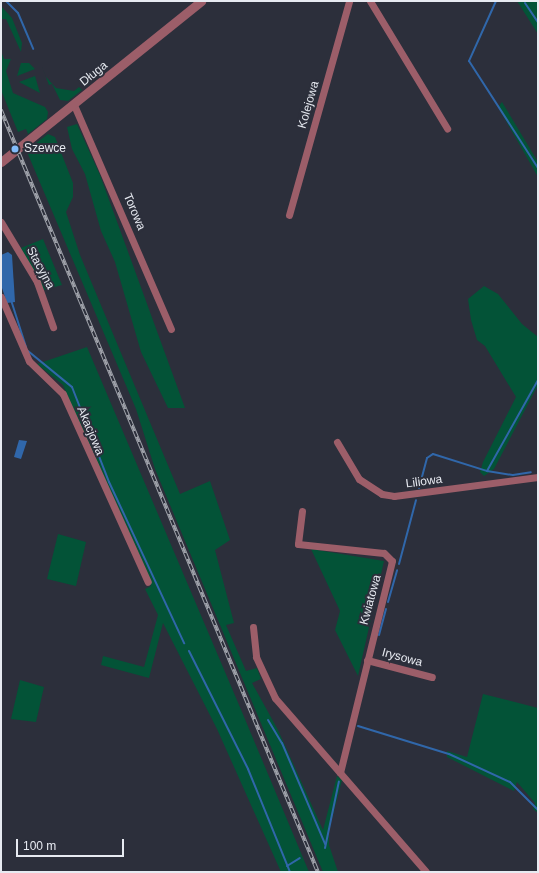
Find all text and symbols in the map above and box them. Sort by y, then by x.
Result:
street label: Długa [77,59,111,89]
street label: Kolejowa [295,80,323,130]
place label: Szewce [24,142,66,156]
marker: Szewce [9,143,21,155]
street label: Torowa [120,191,148,233]
street label: Stacyjna [23,244,57,292]
street label: Akacjowa [73,405,107,457]
street label: Liliowa [405,472,443,492]
street label: Kwiatowa [357,573,385,627]
street label: Irysowa [380,646,424,670]
scale bar [18,831,126,857]
text: 100 m [23,839,56,853]

